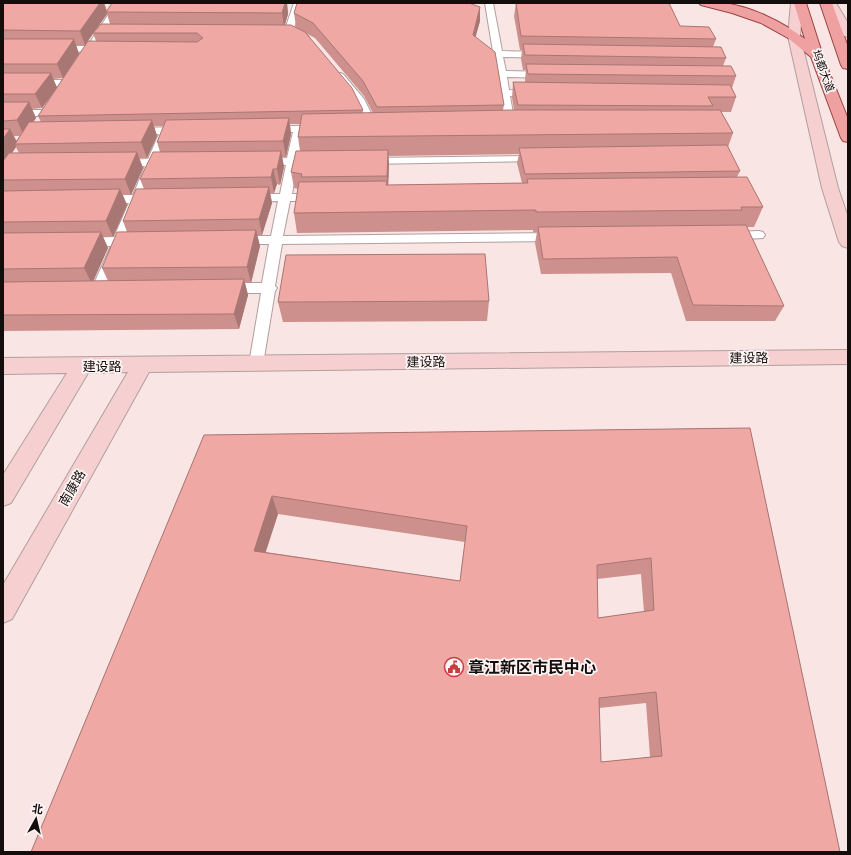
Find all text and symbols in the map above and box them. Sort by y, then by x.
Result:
street label: 坞都大道 [809,48,837,94]
street label: 建设路 [729,350,769,366]
street label: 建设路 [406,354,446,370]
street label: 建设路 [82,359,122,374]
street label: 南康路 [56,467,88,509]
public building icon: 章江新区市民中心 [443,656,465,678]
place label: 章江新区市民中心 [468,658,596,677]
north arrow [16,799,56,839]
text: 北 [31,802,44,817]

